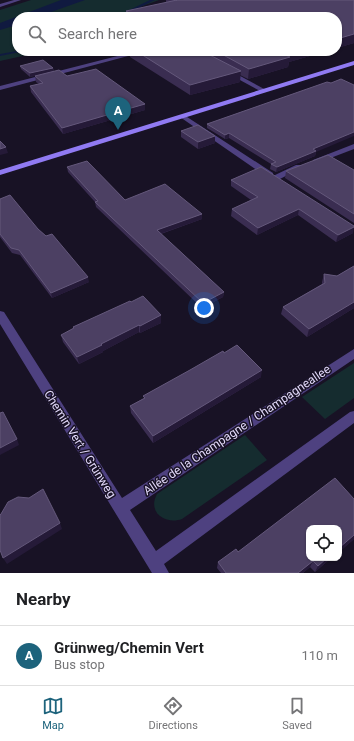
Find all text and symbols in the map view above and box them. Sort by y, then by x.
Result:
search box [12,12,342,56]
icon: search [26,23,48,45]
text: Search here [58,25,137,43]
pin: A [105,97,131,130]
your location [194,298,214,318]
street label: Allée de la Champagne / Champagneallee [141,362,333,498]
street label: Chemin Vert / Grünweg [41,388,119,500]
map controls [306,525,342,561]
button: locate [306,525,342,561]
text: Nearby [16,589,71,609]
text: Grünweg/Chemin Vert [54,639,204,657]
text: A [25,648,33,663]
text: 110 m [301,648,338,663]
text: Bus stop [54,657,105,672]
tab: Map [42,695,64,732]
tab: Directions [148,695,198,732]
tab: Saved [282,695,312,732]

